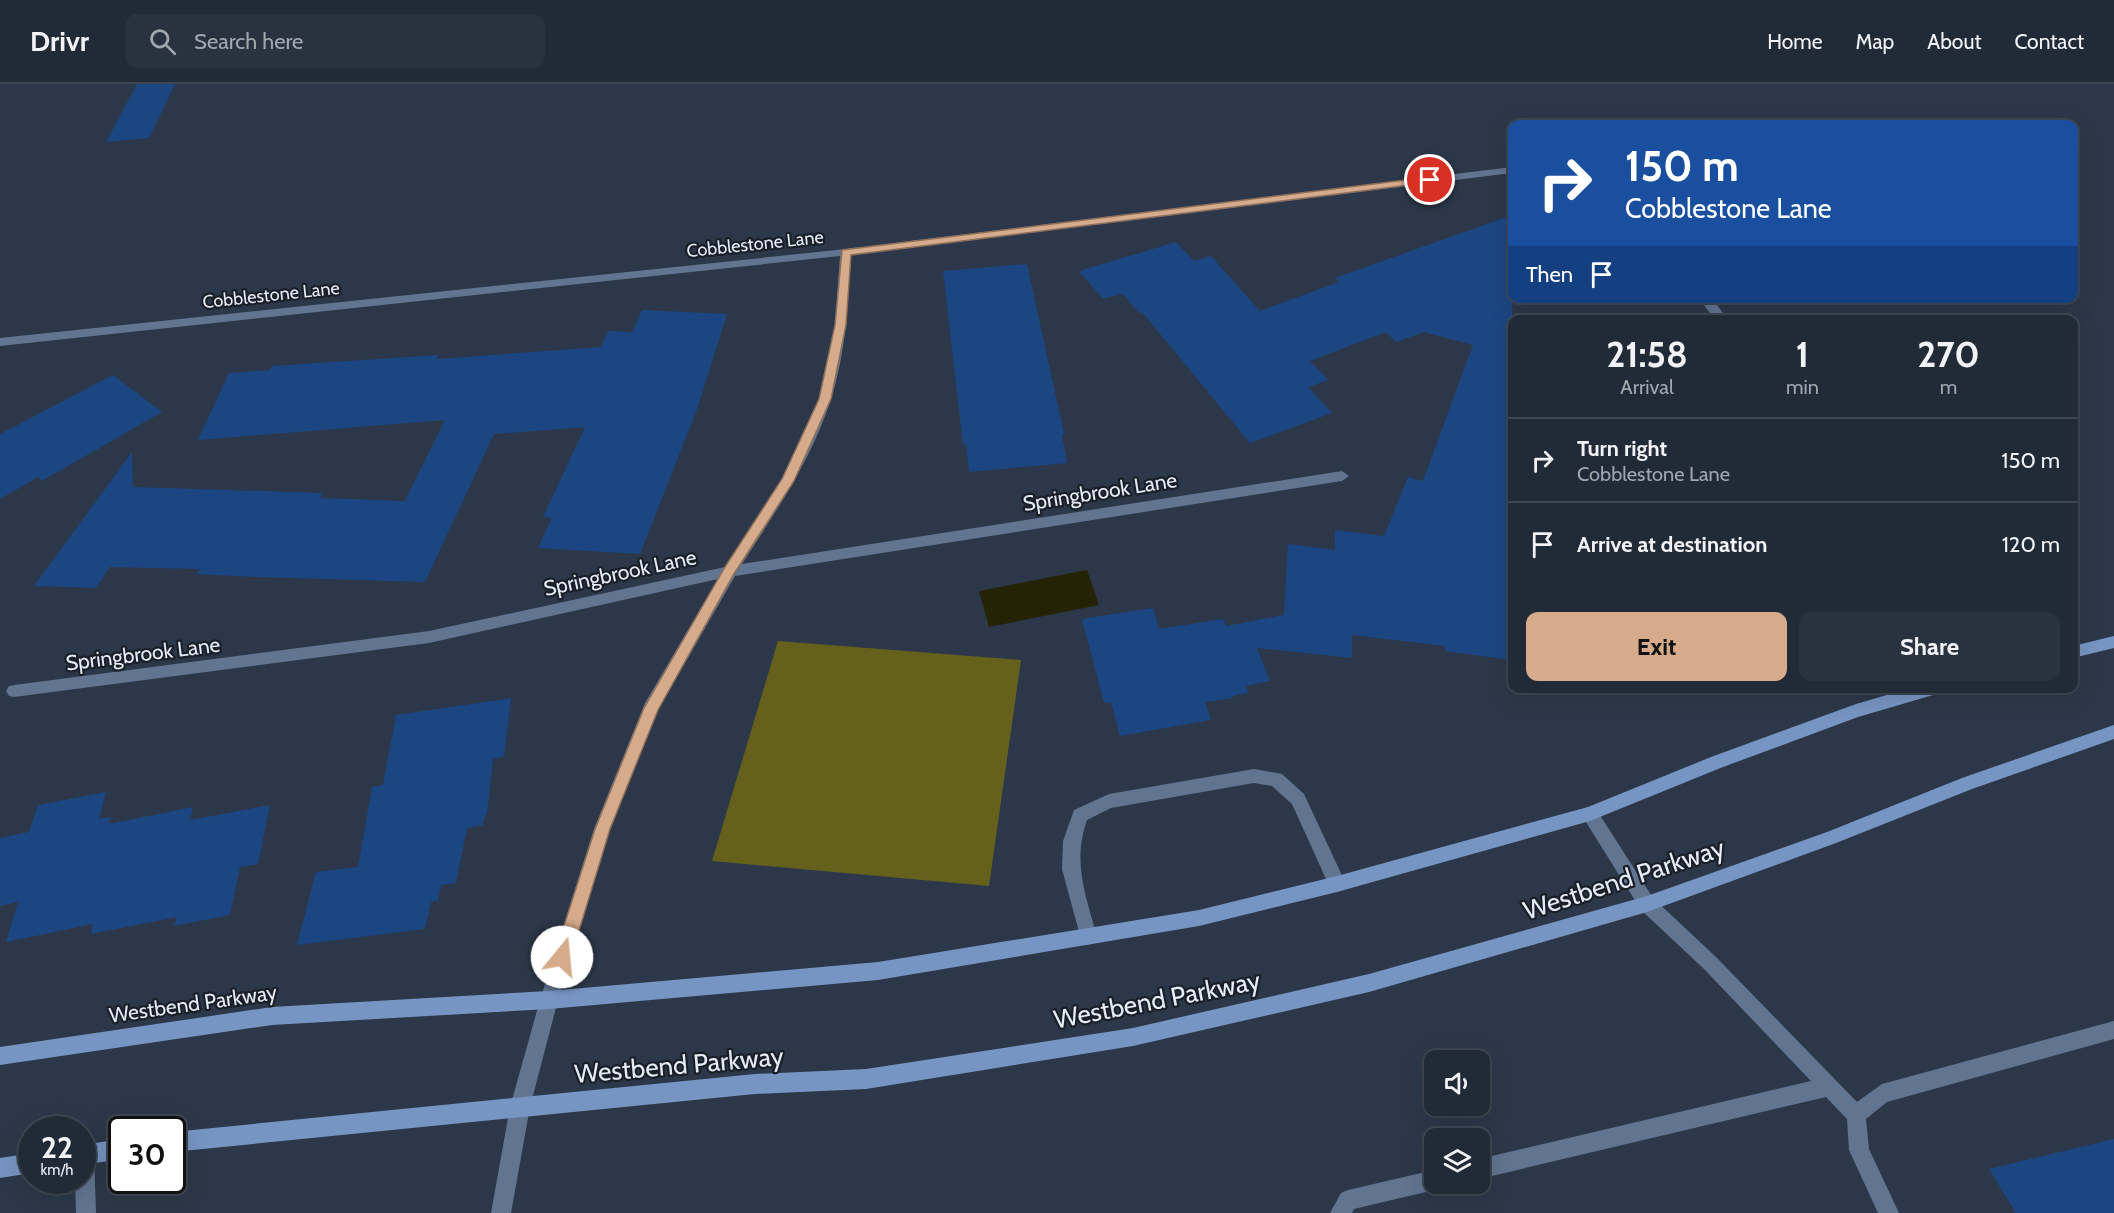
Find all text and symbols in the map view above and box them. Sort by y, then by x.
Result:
search box [125,14,545,68]
text: Drivr [30,24,89,58]
icon: search [146,25,179,58]
text: Search here [194,28,303,55]
text: Home [1767,29,1823,54]
text: Map [1856,29,1894,54]
text: About [1927,29,1981,54]
text: Contact [2014,29,2084,54]
text: 150 m [1625,140,1739,192]
icon: right [1526,144,1604,222]
pin [1404,154,1455,205]
icon: arrive [1413,163,1446,196]
text: Cobblestone Lane [1625,192,1832,225]
street label: Cobblestone Lane [685,226,825,262]
icon: arrive [1585,258,1618,291]
text: Then [1526,261,1573,288]
street label: Cobblestone Lane [201,277,341,313]
text: 21:58 [1606,332,1688,376]
text: 1 [1796,332,1809,376]
text: 270 [1917,332,1980,376]
text: Arrival [1620,375,1674,399]
text: min [1786,375,1819,399]
text: m [1940,375,1957,399]
text: Turn right [1577,435,1667,462]
icon: right [1526,444,1559,477]
text: 150 m [2001,447,2060,474]
text: Cobblestone Lane [1577,462,1730,486]
street label: Springbrook Lane [1021,467,1179,516]
icon: arrive [1526,528,1559,561]
text: Arrive at destination [1577,531,1767,558]
text: 120 m [2002,531,2060,558]
street label: Springbrook Lane [541,544,699,601]
button: Exit [1526,612,1787,681]
button: Share [1799,612,2060,681]
street label: Springbrook Lane [64,632,222,675]
street label: Westbend Parkway [1519,831,1729,927]
position arrow [530,925,594,989]
street label: Westbend Parkway [1051,964,1263,1036]
street label: Westbend Parkway [107,979,279,1028]
street label: Westbend Parkway [573,1040,785,1090]
map controls [1424,1050,1490,1194]
button: sound [1424,1050,1490,1116]
speed limit sign: 30 [108,1116,186,1194]
button: layers [1424,1128,1490,1194]
text: 22 [41,1129,73,1166]
text: km/h [41,1161,73,1179]

